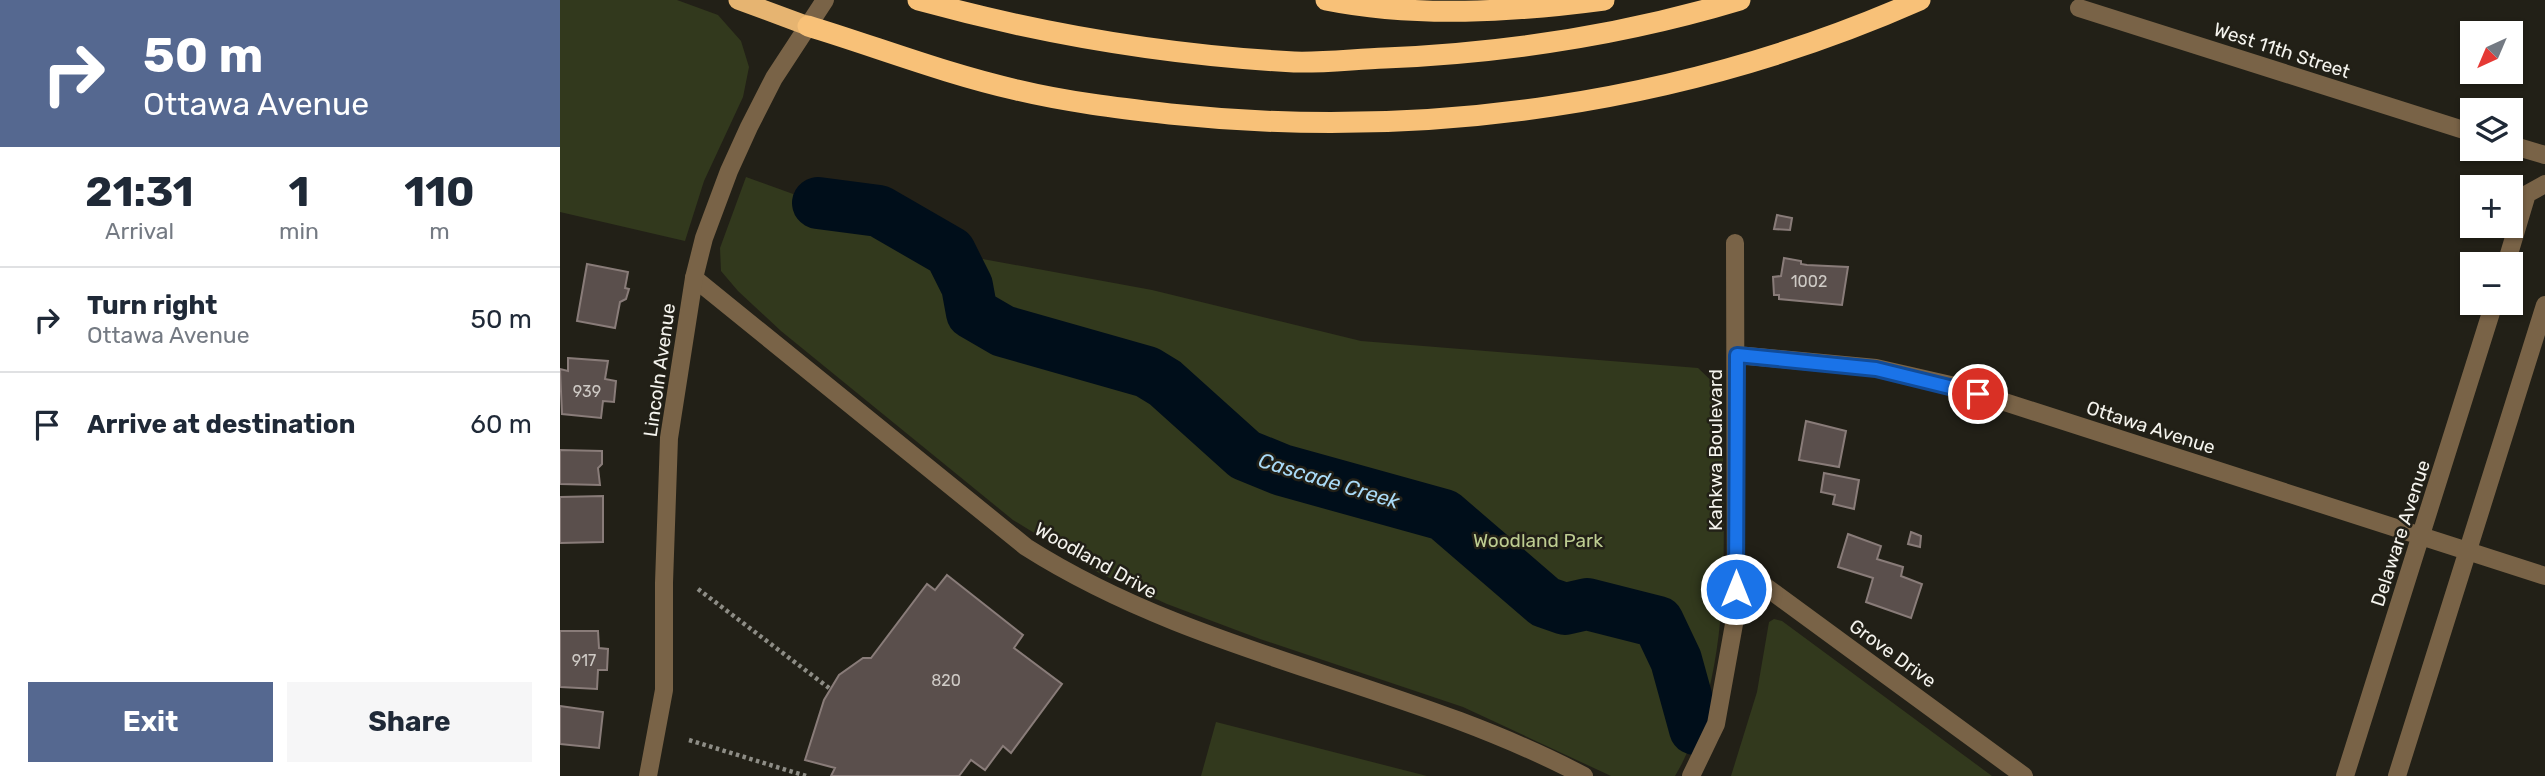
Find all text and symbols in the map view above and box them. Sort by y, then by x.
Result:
street label: West 11th Street [2211,18,2353,84]
north arrow [2460,21,2524,84]
map controls [2460,21,2523,315]
text: 50 m [143,26,263,84]
icon: right [28,28,119,119]
text: Ottawa Avenue [143,85,369,123]
button: layers [2460,98,2523,161]
text: 21:31 [85,167,194,217]
text: 1 [289,167,309,217]
text: 110 [404,167,475,217]
button: + [2460,175,2523,238]
text: Arrival [105,217,174,245]
text: min [279,217,319,245]
text: m [429,217,450,245]
button: − [2460,252,2523,315]
house number: 1002 [1791,272,1827,291]
text: Turn right [87,290,217,321]
icon: right [28,301,66,339]
street label: Lincoln Avenue [639,302,680,439]
text: 50 m [471,304,532,335]
text: Ottawa Avenue [87,321,250,349]
pin [1948,364,2008,424]
street label: Kahkwa Boulevard [1704,369,1727,531]
icon: arrive [1959,375,1997,413]
house number: 939 [573,382,601,401]
street label: Ottawa Avenue [2083,396,2218,459]
icon: arrive [28,406,66,444]
text: Arrive at destination [87,409,355,440]
text: 60 m [470,409,532,440]
water label: Cascade Creek [1255,447,1404,514]
street label: Delaware Avenue [2366,457,2435,609]
street label: Woodland Drive [1031,517,1161,604]
park label: Woodland Park [1473,529,1603,552]
position arrow [1699,552,1773,626]
street label: Grove Drive [1845,614,1941,693]
house number: 917 [572,651,596,670]
house number: 820 [931,671,961,690]
button: Exit [28,682,273,762]
button: Share [287,682,532,762]

